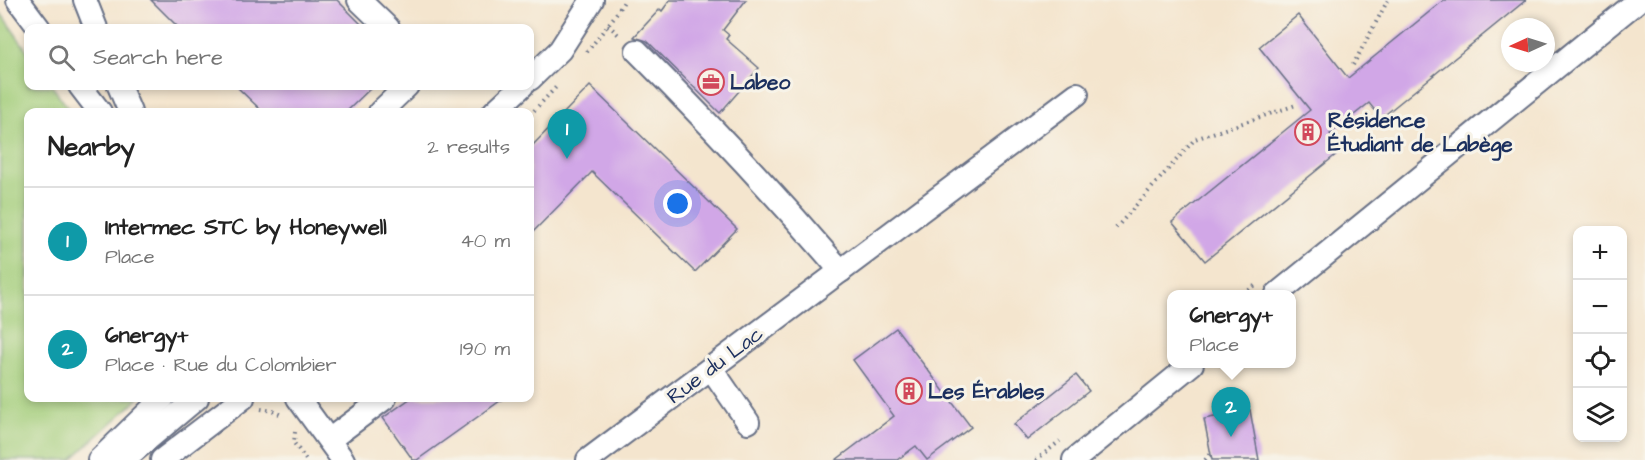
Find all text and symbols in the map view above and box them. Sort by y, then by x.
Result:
north arrow [1501,18,1555,72]
search box [24,24,534,90]
icon: search [45,41,78,74]
text: Search here [93,42,223,73]
office icon: Labeo [696,67,726,97]
place label: Labeo [730,68,790,97]
place label: Résidence Étudiant de Labège [1328,106,1513,161]
pin: 1 [548,110,586,159]
building icon: Résidence Étudiant de Labège [1293,117,1323,147]
text: Nearby [48,129,135,165]
text: 2 results [427,133,510,161]
your location [663,189,692,218]
text: Intermec STC by Honeywell [105,212,387,243]
map controls [1573,226,1627,442]
button: + [1573,226,1627,280]
text: 1 [66,227,69,255]
text: 40 m [460,227,510,255]
text: Place [105,243,155,271]
button: − [1573,280,1627,334]
popup [1167,290,1296,368]
text: 6nergy+ [1190,300,1273,331]
street label: Rue du Lac [661,319,769,411]
text: 6nergy+ [105,320,189,351]
text: Place [1190,331,1239,359]
button: locate [1573,334,1627,388]
text: 2 [62,335,73,363]
text: 190 m [460,335,510,363]
text: Place · Rue du Colombier [105,351,337,379]
building icon: Les Érables [894,376,924,406]
place label: Les Érables [928,377,1045,406]
pin: 2 [1212,388,1250,437]
button: layers [1573,388,1627,442]

